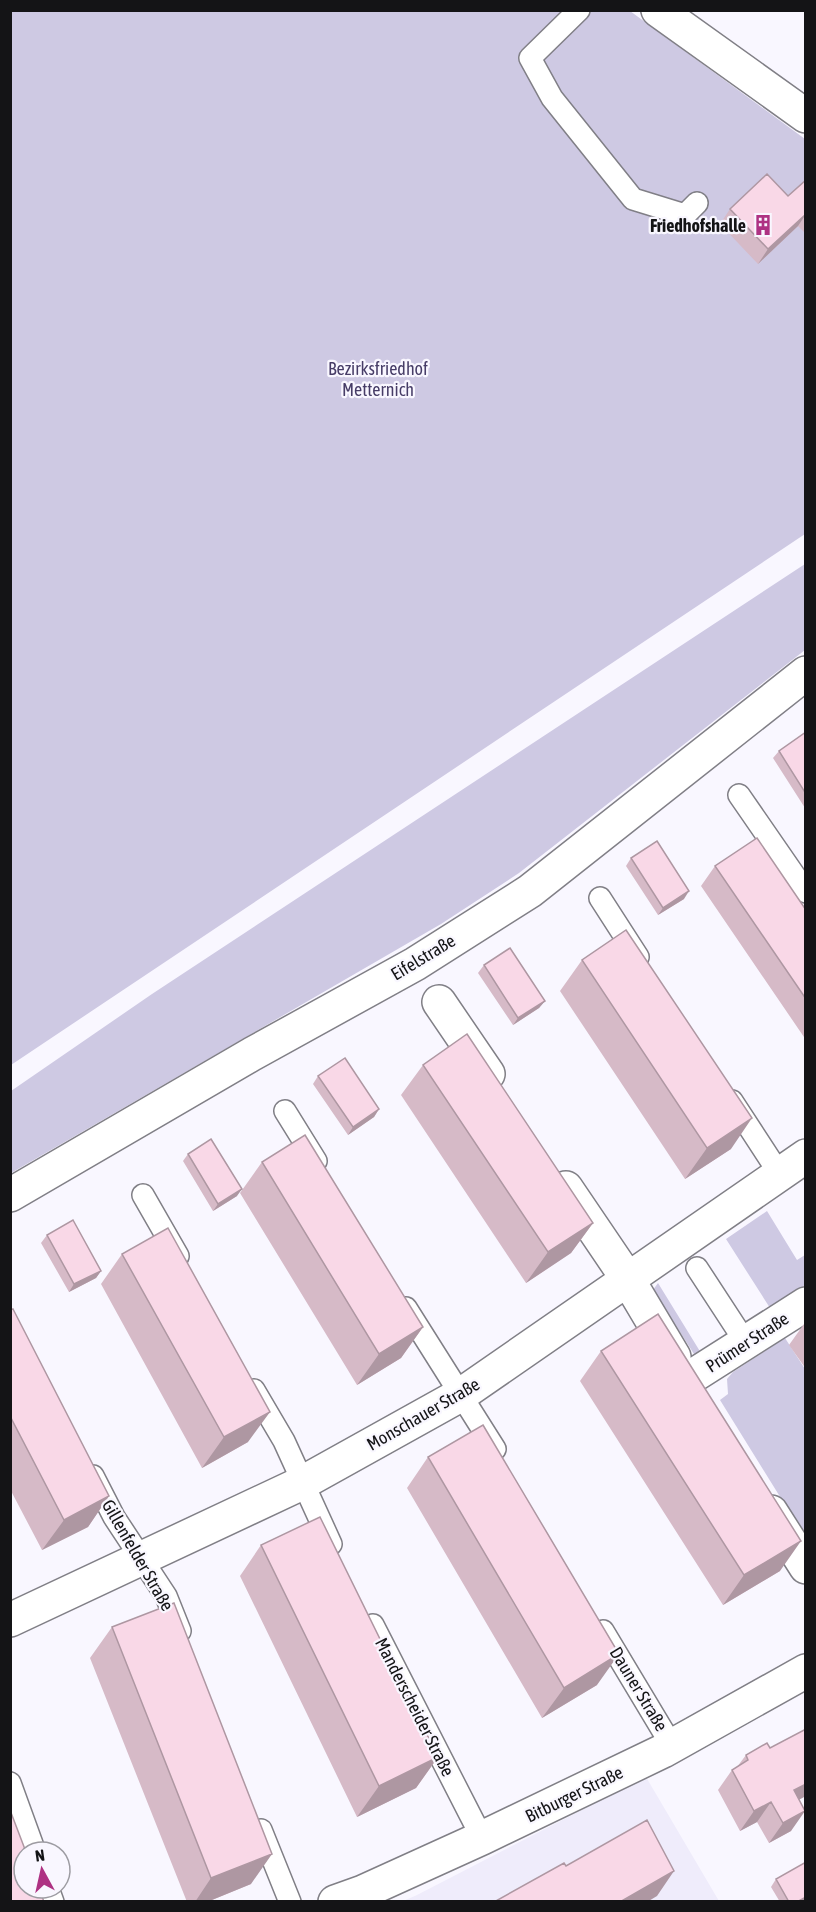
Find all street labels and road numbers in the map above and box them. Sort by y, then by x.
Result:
street label: Eifelstraße [387,930,459,984]
street label: Prümer Straße [702,1307,792,1377]
street label: Monschauer Straße [363,1373,483,1455]
street label: Gillenfelder Straße [98,1496,178,1614]
street label: Manderscheider Straße [371,1634,459,1780]
street label: Dauner Straße [606,1643,672,1735]
street label: Bitburger Straße [522,1761,626,1827]

